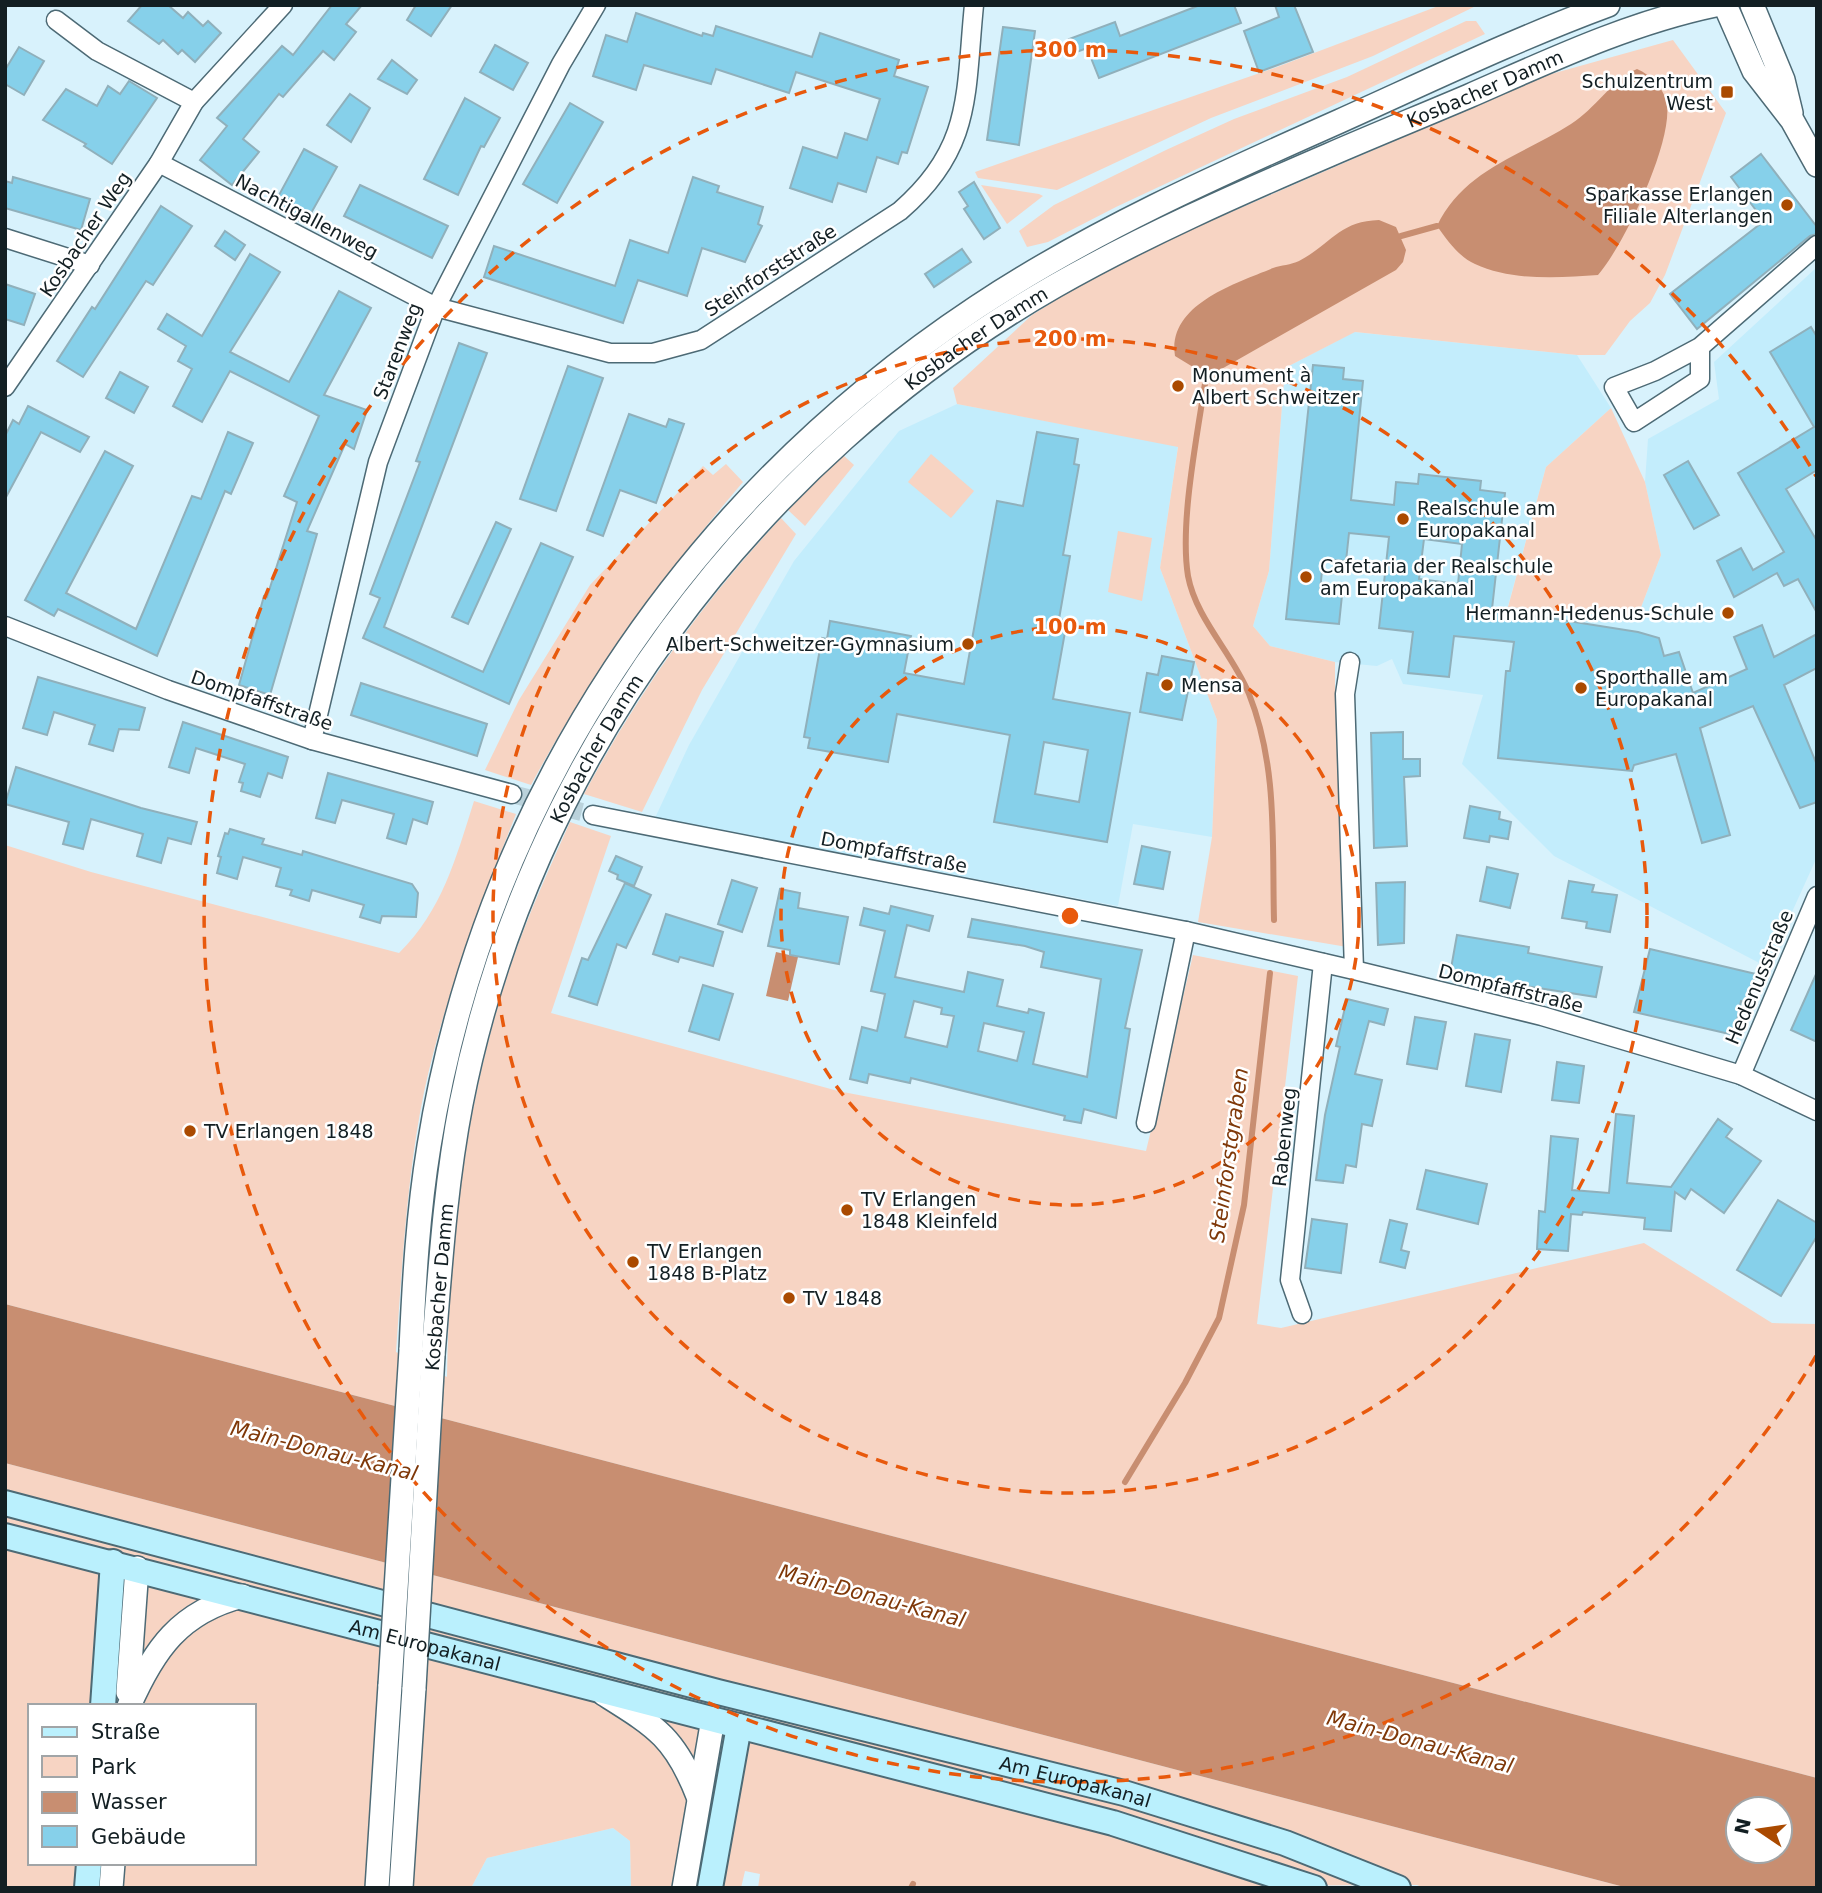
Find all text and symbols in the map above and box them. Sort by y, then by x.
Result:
text: 300 m [1033,38,1107,62]
street label: Kosbacher Damm [1403,45,1566,132]
place label: Schulzentrum West [1582,70,1713,114]
marker: Schulzentrum West [1719,84,1735,100]
street label: Kosbacher Weg [35,167,135,301]
street label: Nachtigallenweg [232,169,382,263]
place label: Sparkasse Erlangen Filiale Alterlangen [1585,183,1773,227]
marker: Sparkasse Erlangen Filiale Alterlangen [1779,197,1795,213]
street label: Steinforststraße [700,219,840,321]
street label: Kosbacher Damm [900,282,1051,395]
street label: Starenweg [369,300,425,402]
text: 200 m [1033,327,1107,351]
place label: Monument à Albert Schweitzer [1192,364,1359,408]
marker: Monument à Albert Schweitzer [1170,378,1186,394]
place label: Realschule am Europakanal [1417,497,1556,541]
marker: Realschule am Europakanal [1395,511,1411,527]
place label: Cafetaria der Realschule am Europakanal [1320,555,1553,599]
marker: Cafetaria der Realschule am Europakanal [1298,569,1314,585]
place label: Hermann-Hedenus-Schule [1465,602,1714,624]
marker: Hermann-Hedenus-Schule [1720,605,1736,621]
text: 100 m [1033,615,1107,639]
place label: Albert-Schweitzer-Gymnasium [666,633,954,655]
marker: Albert-Schweitzer-Gymnasium [960,636,976,652]
street label: Dompfaffstraße [188,665,336,735]
place label: Sporthalle am Europakanal [1595,666,1728,710]
street label: Kosbacher Damm [545,670,648,827]
place label: Mensa [1181,674,1243,696]
marker: Mensa [1159,677,1175,693]
marker: Sporthalle am Europakanal [1573,680,1589,696]
street label: Dompfaffstraße [819,827,969,877]
centre of rings [1058,904,1082,928]
street label: Hedenusstraße [1721,906,1797,1048]
street label: Dompfaffstraße [1436,959,1586,1017]
water label: Steinforstgraben [1205,1066,1253,1244]
street label: Rabenweg [1268,1086,1300,1188]
place label: TV Erlangen 1848 [203,1120,374,1142]
marker: TV Erlangen 1848 [182,1123,198,1139]
place label: TV Erlangen 1848 Kleinfeld [860,1188,998,1232]
street label: Kosbacher Damm [421,1202,457,1372]
marker: TV Erlangen 1848 Kleinfeld [839,1202,855,1218]
place label: TV Erlangen 1848 B-Platz [646,1240,767,1284]
marker: TV Erlangen 1848 B-Platz [625,1254,641,1270]
place label: TV 1848 [802,1287,882,1309]
marker: TV 1848 [781,1290,797,1306]
water label: Main-Donau-Kanal [228,1416,420,1486]
water label: Main-Donau-Kanal [776,1560,968,1632]
street label: Am Europakanal [347,1615,503,1675]
legend [28,1704,256,1865]
water label: Main-Donau-Kanal [1324,1706,1516,1778]
text: Straße [91,1720,160,1744]
street label: Am Europakanal [997,1751,1154,1812]
text: Park [91,1755,137,1779]
text: Wasser [91,1790,167,1814]
north arrow [1724,1795,1794,1865]
text: N [1730,1816,1755,1836]
text: Gebäude [91,1825,186,1849]

